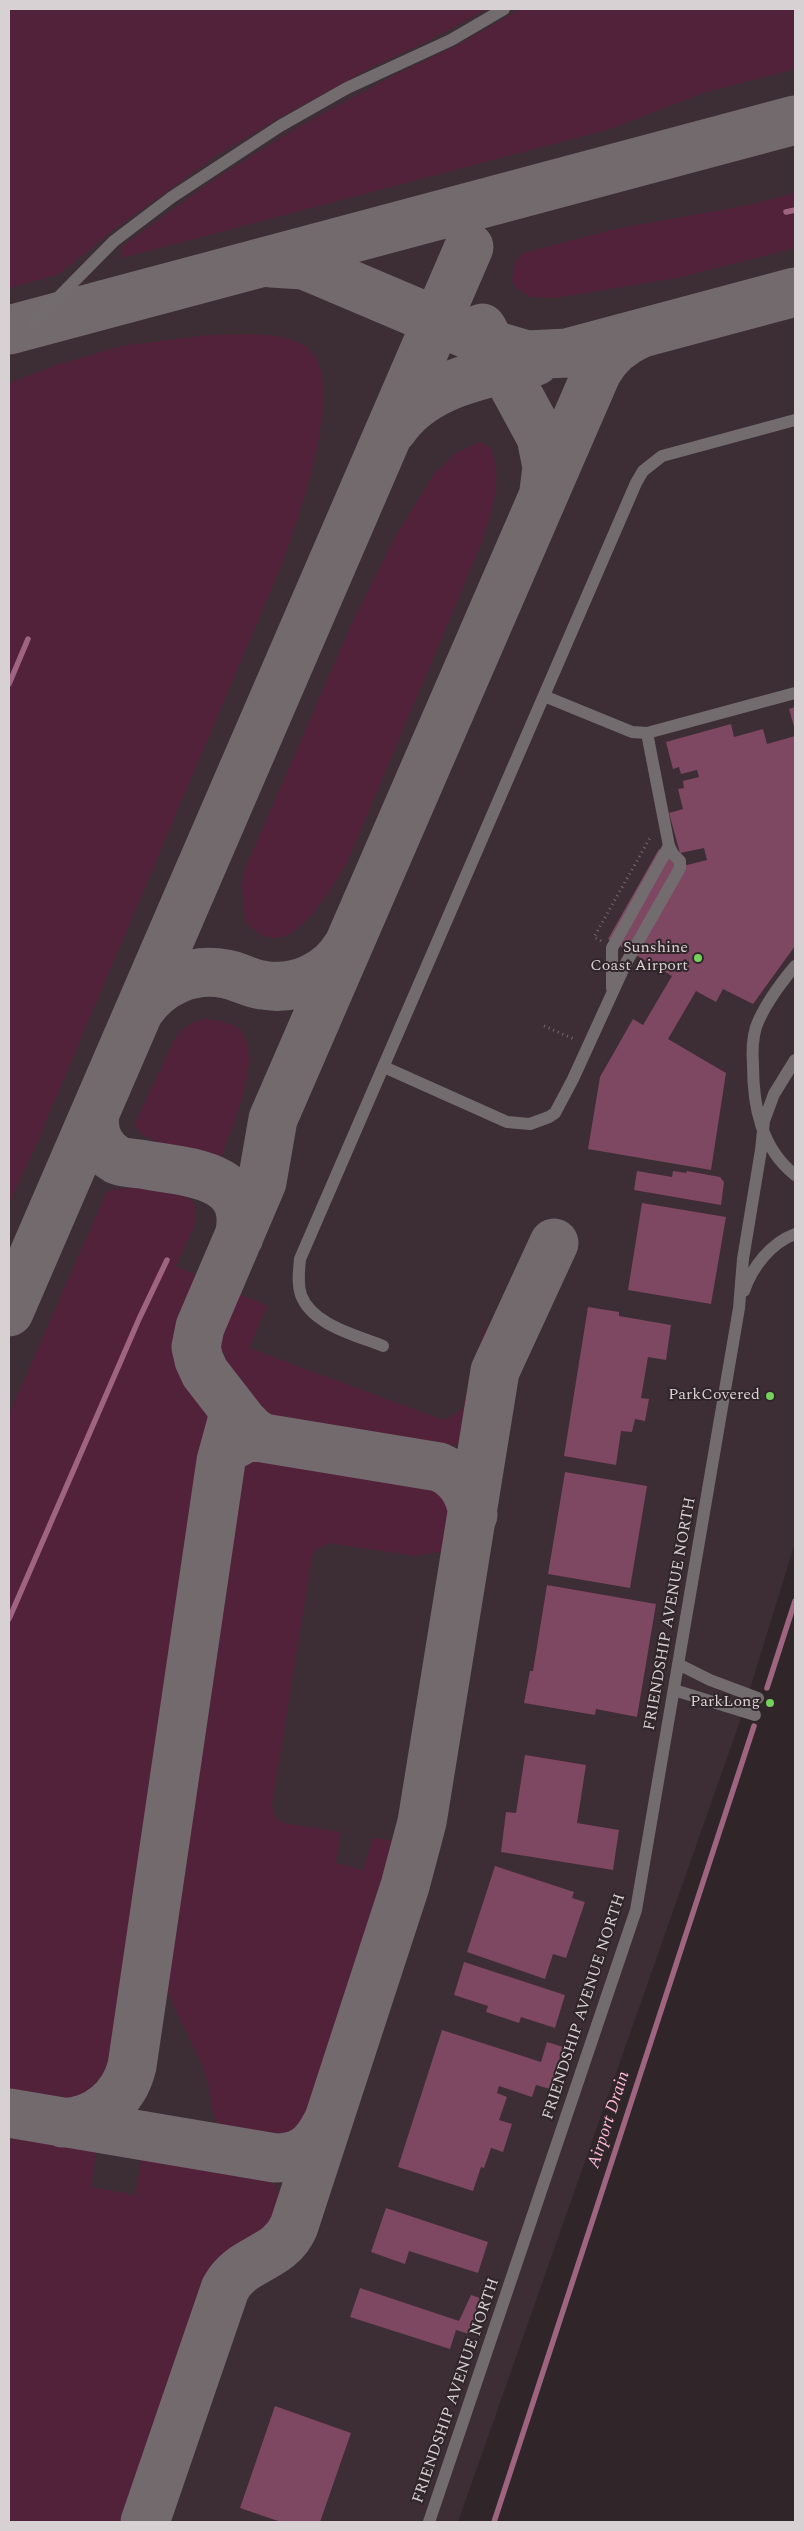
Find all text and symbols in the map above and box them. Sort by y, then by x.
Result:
place label: Sunshine Coast Airport [590,939,688,977]
marker: Sunshine Coast Airport [692,952,704,964]
place label: ParkCovered [668,1386,760,1406]
marker: ParkCovered [764,1390,776,1402]
street label: FRIENDSHIP AVENUE NORTH [641,1496,701,1732]
place label: ParkLong [690,1693,760,1713]
marker: ParkLong [764,1697,776,1709]
street label: FRIENDSHIP AVENUE NORTH [539,1891,631,2123]
water label: Airport Drain [584,2069,636,2171]
street label: FRIENDSHIP AVENUE NORTH [409,2276,505,2506]

